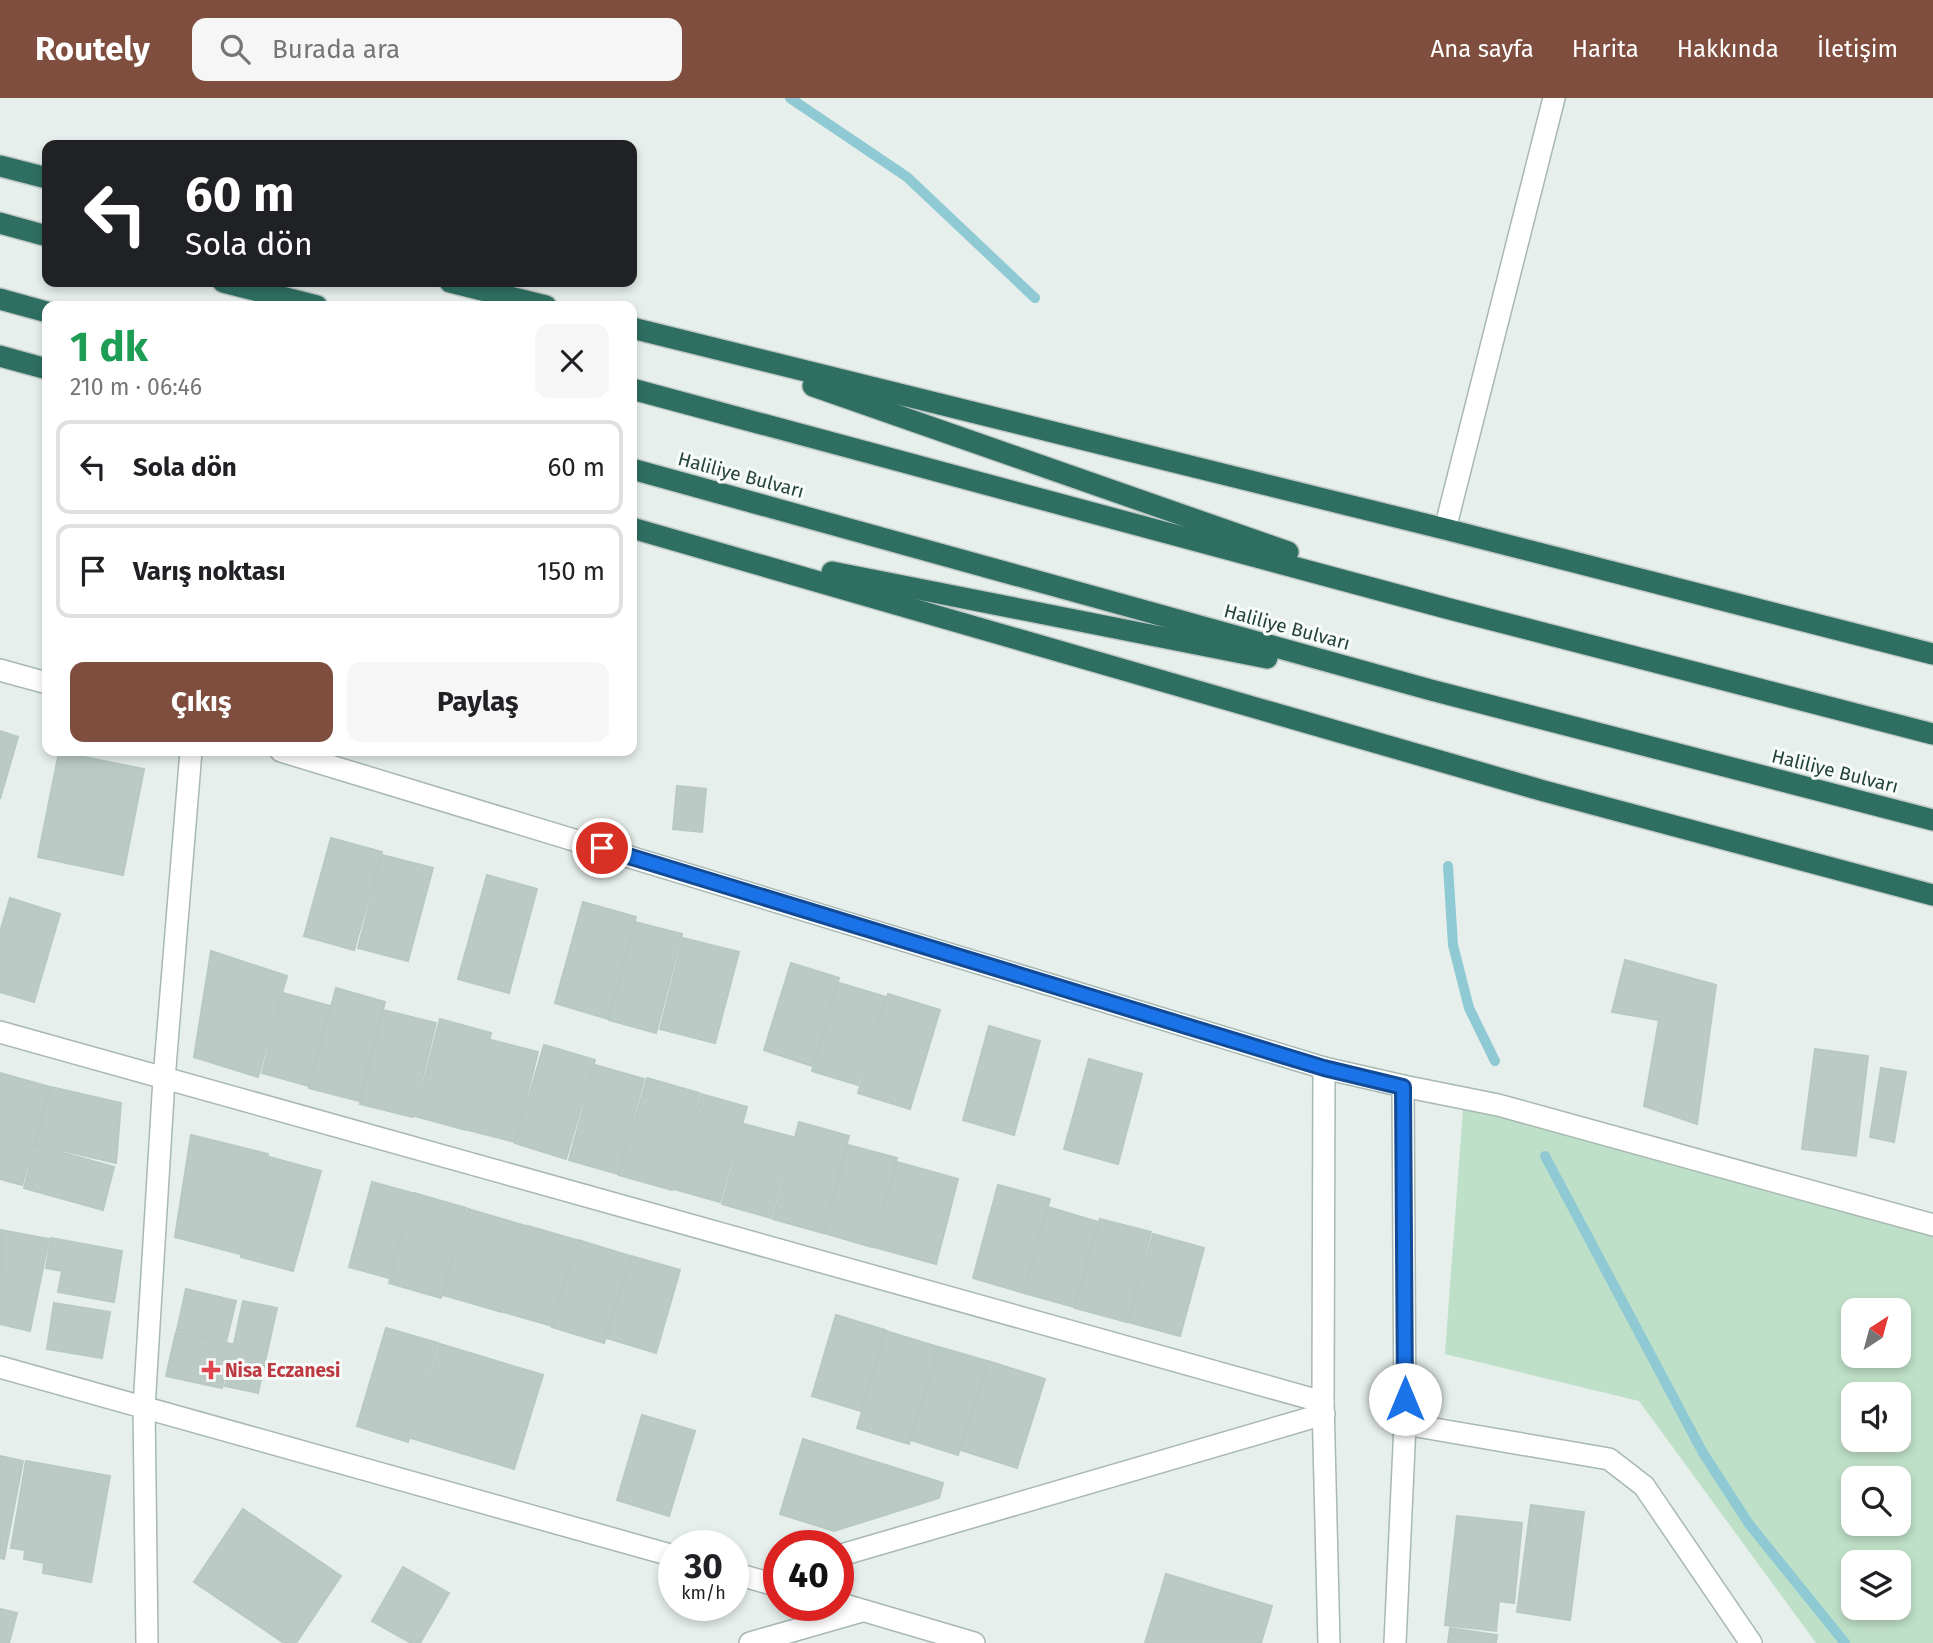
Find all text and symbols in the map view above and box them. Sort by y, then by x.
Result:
search box [192,18,682,81]
text: Routely [35,29,150,69]
icon: search [216,30,254,68]
text: Burada ara [272,34,400,65]
text: Ana sayfa [1430,35,1534,63]
text: Harita [1572,35,1639,63]
text: Hakkında [1677,35,1779,63]
text: İletişim [1817,35,1898,63]
text: 60 m [185,165,294,224]
icon: left [70,168,161,259]
text: Sola dön [185,225,313,263]
text: 1 dk [70,322,148,372]
button: close [535,324,609,398]
text: 210 m · 06:46 [70,373,202,401]
street label: Haliliye Bulvarı [675,447,807,503]
icon: left [74,448,112,486]
text: Sola dön [133,452,237,483]
text: 60 m [547,452,605,483]
icon: arrive [74,552,112,590]
text: Varış noktası [133,556,286,587]
text: 150 m [537,556,605,587]
street label: Haliliye Bulvarı [1221,599,1353,655]
button: Çıkış [70,662,333,742]
button: Paylaş [347,662,609,742]
street label: Haliliye Bulvarı [1769,744,1901,798]
pin [572,818,632,878]
icon: arrive [583,829,621,867]
north arrow [1841,1298,1911,1368]
map controls [1841,1298,1911,1620]
place label: Nisa Eczanesi [225,1359,340,1382]
marker: Nisa Eczanesi [203,1362,219,1378]
position arrow [1368,1362,1442,1436]
button: sound [1841,1382,1911,1452]
button: search [1841,1466,1911,1536]
speed limit sign: 40 [763,1530,854,1621]
text: 30 [684,1545,723,1587]
button: layers [1841,1550,1911,1620]
text: km/h [681,1582,726,1604]

